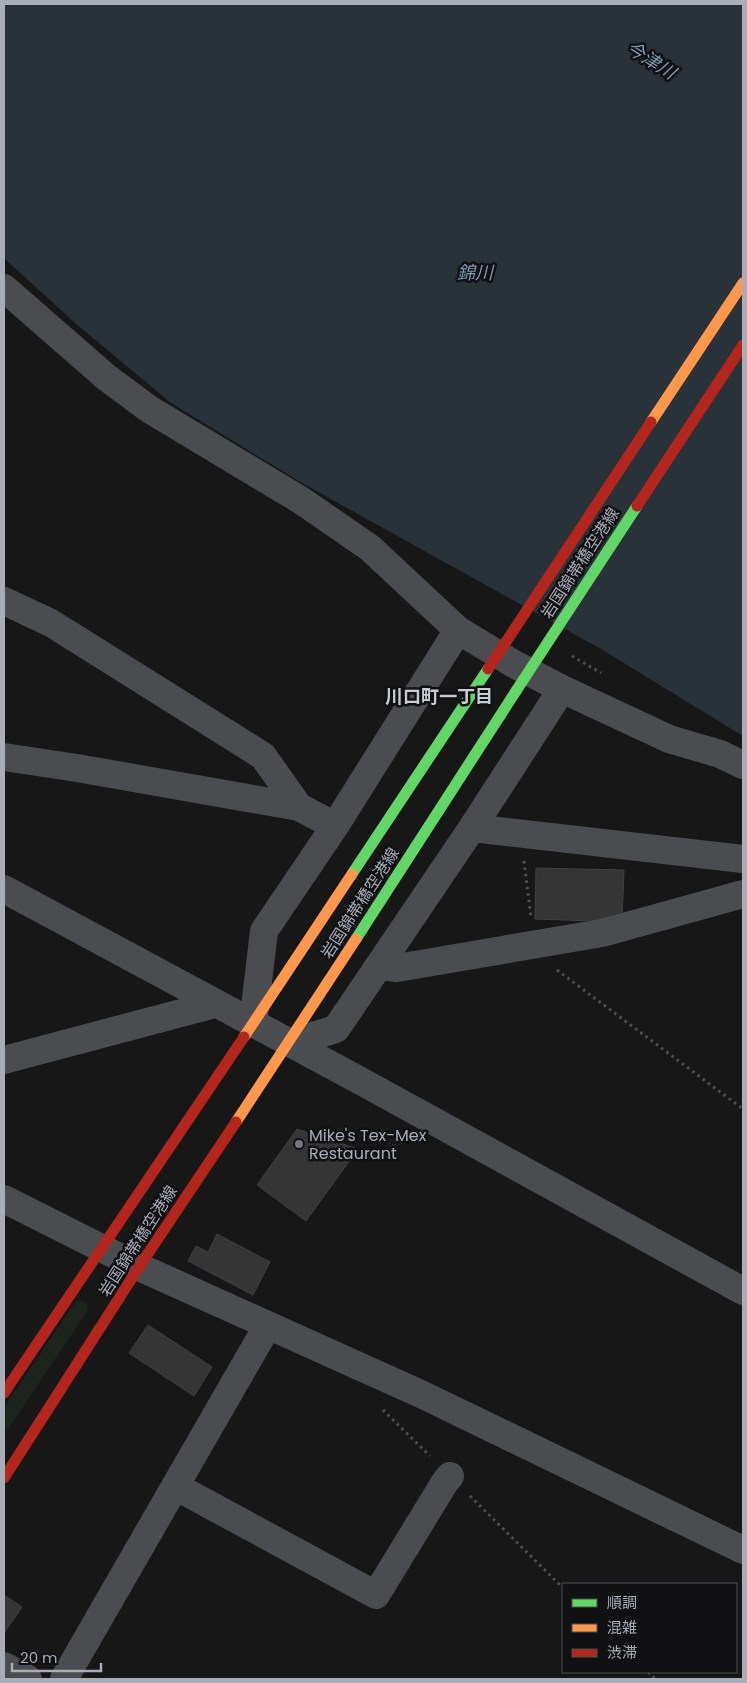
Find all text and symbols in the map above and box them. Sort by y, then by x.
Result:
water label: 今津川 [621,35,682,86]
water label: 錦川 [457,260,495,285]
street label: 岩国錦帯橋空港線 [535,503,625,623]
district label: 川口町一丁目 [385,684,493,709]
street label: 岩国錦帯橋空港線 [315,843,405,963]
place label: Mike's Tex-Mex Restaurant [309,1124,427,1165]
marker: Mike's Tex-Mex Restaurant [293,1138,305,1150]
street label: 岩国錦帯橋空港線 [93,1181,183,1301]
legend [562,1583,737,1673]
text: 順調 [607,1592,637,1613]
text: 混雑 [607,1617,637,1638]
scale bar [12,1640,101,1672]
text: 渋滞 [607,1642,637,1663]
text: 20 m [20,1647,58,1668]

